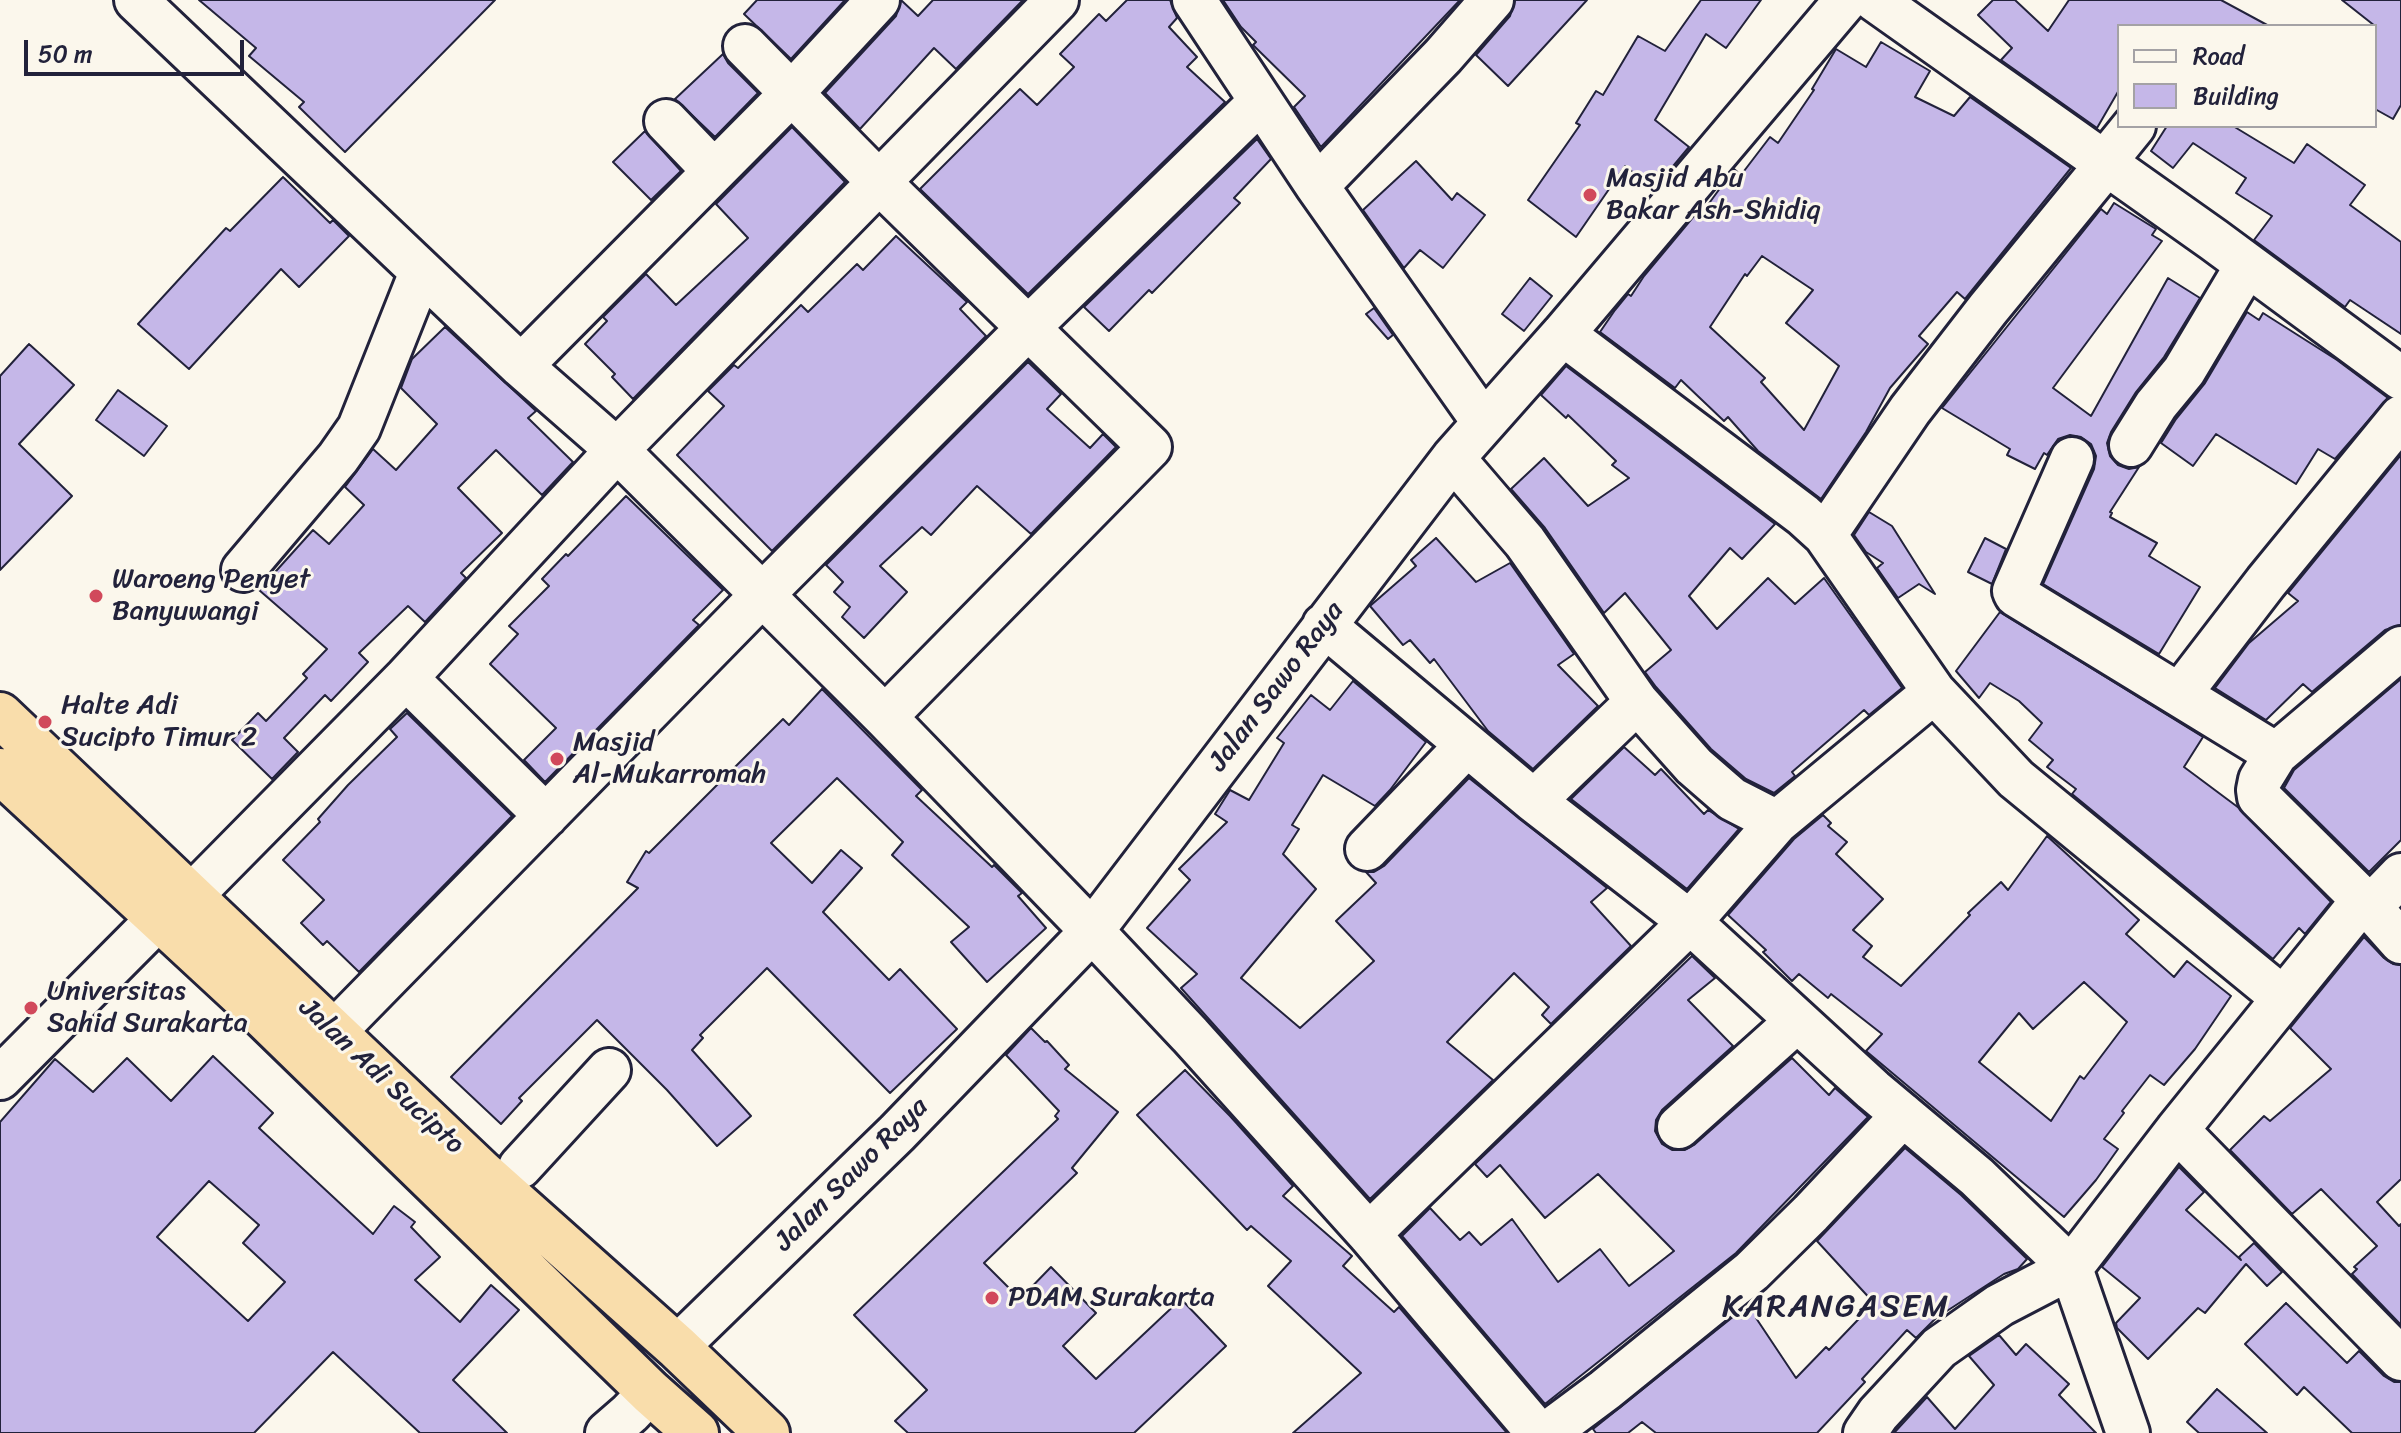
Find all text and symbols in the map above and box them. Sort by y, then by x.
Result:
scale bar [28,24,248,74]
legend [2117,24,2377,128]
text: 50 m [38,33,93,75]
text: Road [2193,35,2244,77]
text: Building [2193,75,2279,117]
place label: Masjid Abu Bakar Ash-Shidiq [1606,162,1820,228]
marker: Masjid Abu Bakar Ash-Shidiq [1581,186,1599,204]
place label: Waroeng Penyet Banyuwangi [112,563,310,629]
marker: Waroeng Penyet Banyuwangi [87,587,105,605]
street label: Jalan Sawo Raya [1202,596,1352,778]
place label: Halte Adi Sucipto Timur 2 [61,689,257,755]
marker: Halte Adi Sucipto Timur 2 [36,713,54,731]
place label: Masjid Al-Mukarromah [573,726,766,792]
marker: Masjid Al-Mukarromah [548,750,566,768]
place label: Universitas Sahid Surakarta [47,975,248,1041]
street label: Jalan Adi Sucipto [291,992,471,1162]
marker: Universitas Sahid Surakarta [22,999,40,1017]
street label: Jalan Sawo Raya [768,1091,936,1259]
place label: PDAM Surakarta [1008,1281,1215,1315]
marker: PDAM Surakarta [983,1289,1001,1307]
district label: KARANGASEM [1722,1289,1950,1327]

